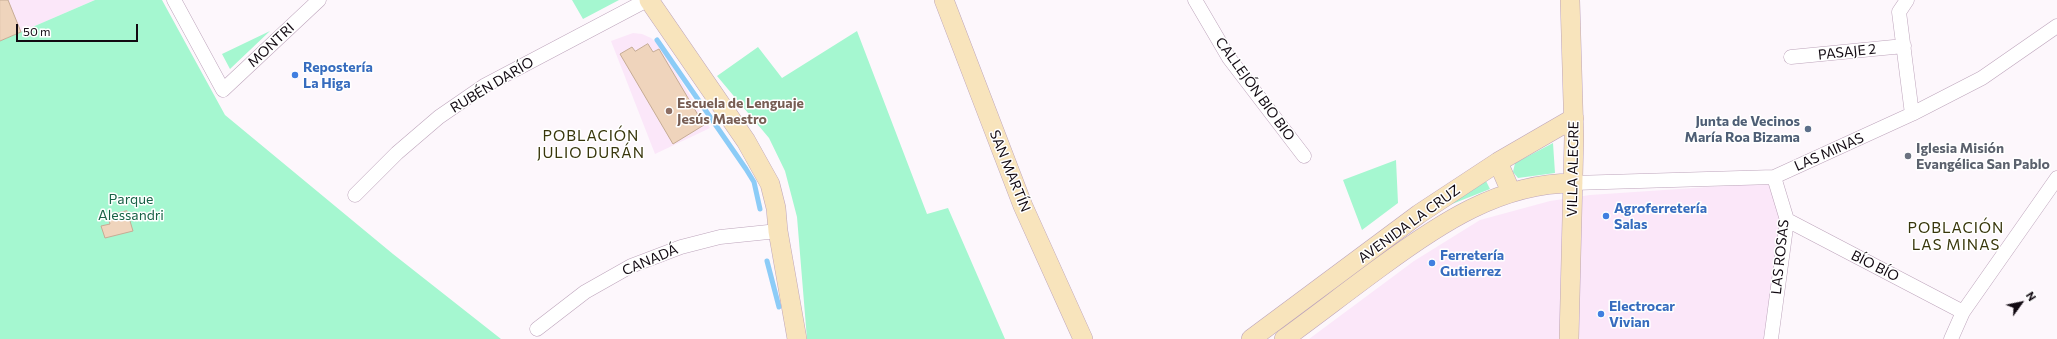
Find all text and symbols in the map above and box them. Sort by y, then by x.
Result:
scale bar [18,16,140,42]
street label: MONTRI [244,19,298,71]
text: 50 m [23,24,51,38]
street label: CALLEJÓN BIO BIO [1212,34,1298,144]
street label: PASAJE 2 [1817,41,1877,63]
street label: RUBÉN DARÍO [447,54,537,116]
place label: Repostería La Higa [303,59,373,92]
marker: Repostería La Higa [290,70,300,80]
place label: Escuela de Lenguaje Jesús Maestro [677,95,804,128]
marker: Escuela de Lenguaje Jesús Maestro [664,106,674,116]
place label: Junta de Vecinos María Roa Bizama [1685,113,1800,146]
street label: VILLA ALEGRE [1564,121,1582,217]
marker: Junta de Vecinos María Roa Bizama [1803,124,1813,134]
district label: POBLACIÓN JULIO DURÁN [537,127,645,162]
street label: SAN MARTÍN [986,128,1034,214]
street label: LAS MINAS [1792,129,1866,175]
place label: Iglesia Misión Evangélica San Pablo [1916,140,2050,172]
marker: Iglesia Misión Evangélica San Pablo [1903,151,1913,161]
street label: AVENIDA LA CRUZ [1355,181,1463,267]
park label: Parque Alessandri [98,191,164,224]
place label: Agroferretería Salas [1614,200,1707,232]
marker: Agroferretería Salas [1601,211,1611,221]
street label: LAS ROSAS [1768,219,1792,295]
district label: POBLACIÓN LAS MINAS [1908,219,2004,254]
street label: CANADÁ [620,241,680,279]
place label: Ferretería Gutierrez [1440,247,1504,280]
street label: BÍO BÍO [1848,247,1902,285]
marker: Ferretería Gutierrez [1427,258,1437,268]
north arrow [2001,283,2041,323]
text: N [2024,289,2039,303]
place label: Electrocar Vivian [1609,298,1675,330]
marker: Electrocar Vivian [1596,309,1606,319]

